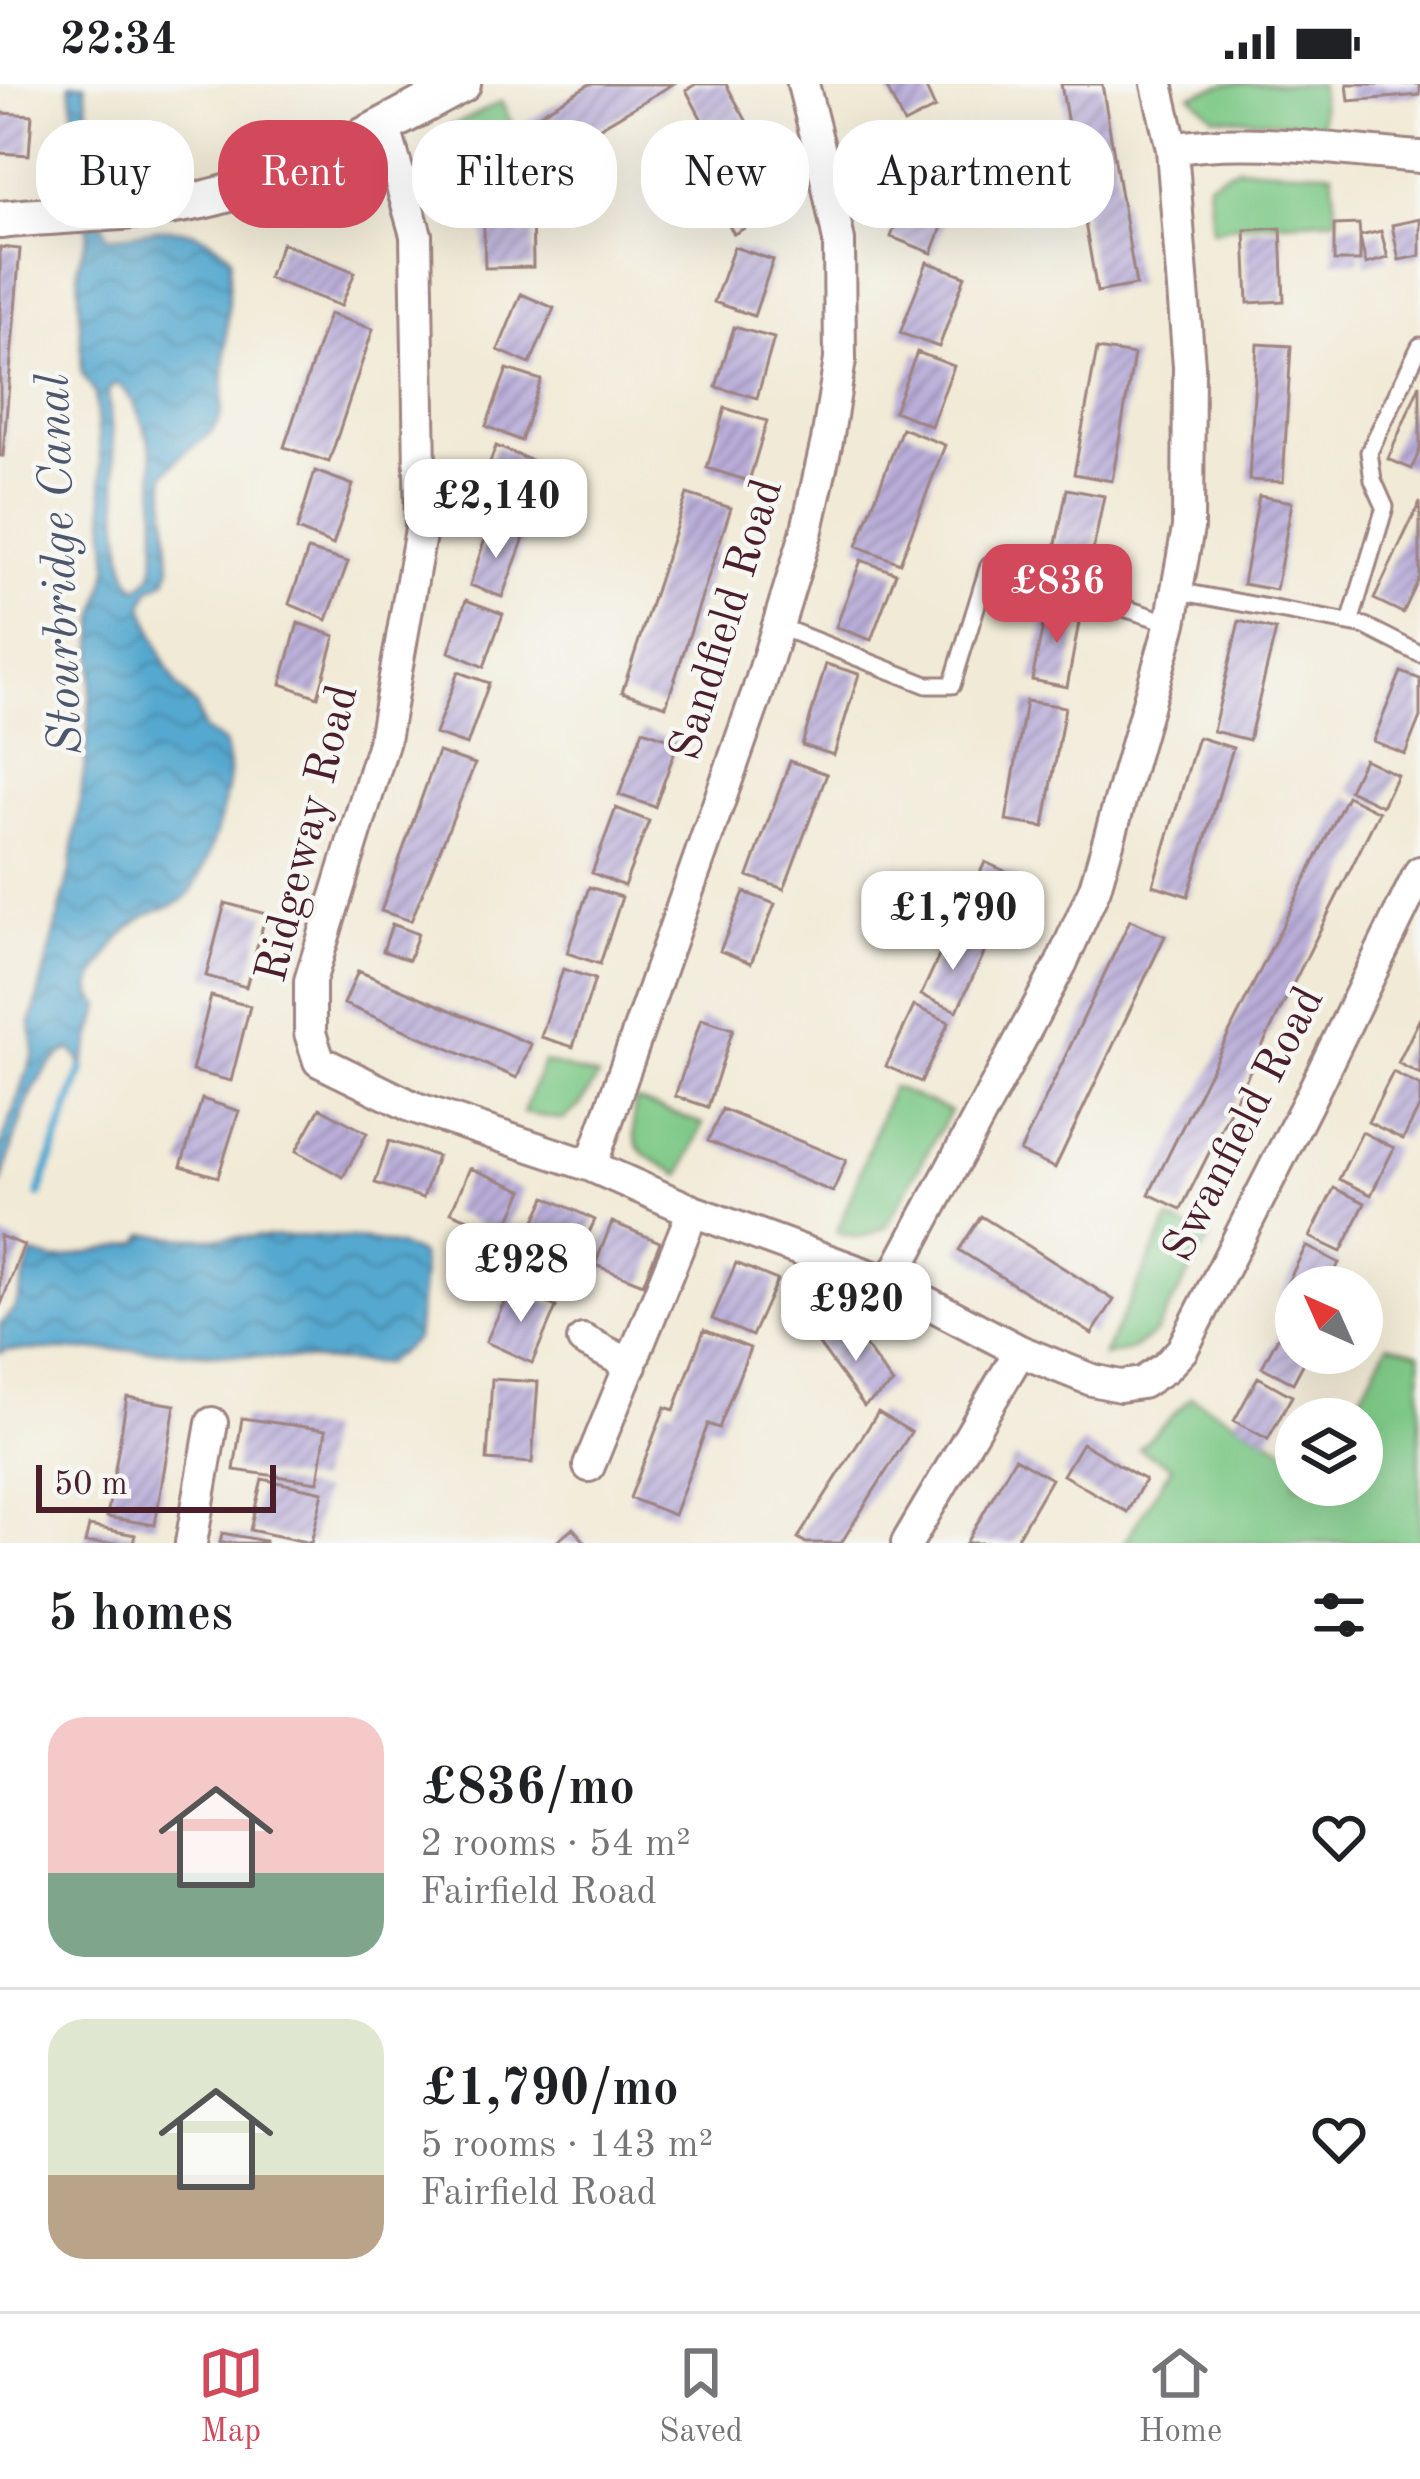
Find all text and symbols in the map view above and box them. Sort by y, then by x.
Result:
text: 22:34 [60,19,177,64]
chip: Buy [36,120,194,228]
chip: Rent [218,120,388,228]
chip: Filters [412,120,617,228]
chip: New [641,120,809,228]
chip: Apartment [833,120,1114,228]
water label: Stourbridge Canal [30,372,92,756]
pin: £2,140 [398,459,594,561]
street label: Sandfield Road [664,474,792,766]
text: £2,140 [431,478,561,517]
pin: £836 [986,544,1128,646]
text: £836 [1009,563,1105,602]
street label: Ridgeway Road [250,681,368,987]
pin: £1,790 [855,871,1051,973]
text: £1,790 [888,890,1018,929]
street label: Swanfield Road [1157,981,1333,1269]
pin: £928 [450,1223,592,1325]
text: £928 [473,1242,569,1281]
pin: £920 [785,1262,927,1364]
north arrow [1275,1266,1383,1374]
map controls [1275,1266,1383,1506]
text: £920 [808,1281,904,1320]
button: layers [1275,1398,1383,1506]
scale bar [36,1459,276,1512]
text: 50 m [54,1469,128,1502]
icon: filters [1306,1582,1372,1648]
text: 5 homes [48,1590,233,1641]
text: £836/mo [420,1764,635,1815]
icon: home [144,1765,288,1909]
icon: heart [1306,1804,1372,1870]
text: 2 rooms · 54 m² [420,1825,691,1864]
text: Fairfield Road [420,1873,657,1912]
text: £1,790/mo [420,2065,679,2116]
icon: home [144,2067,288,2211]
icon: heart [1306,2106,1372,2172]
text: 5 rooms · 143 m² [420,2126,713,2165]
text: Fairfield Road [420,2174,657,2213]
tab: Map [198,2340,264,2453]
tab: Saved [659,2340,743,2453]
tab: Home [1139,2340,1222,2453]

